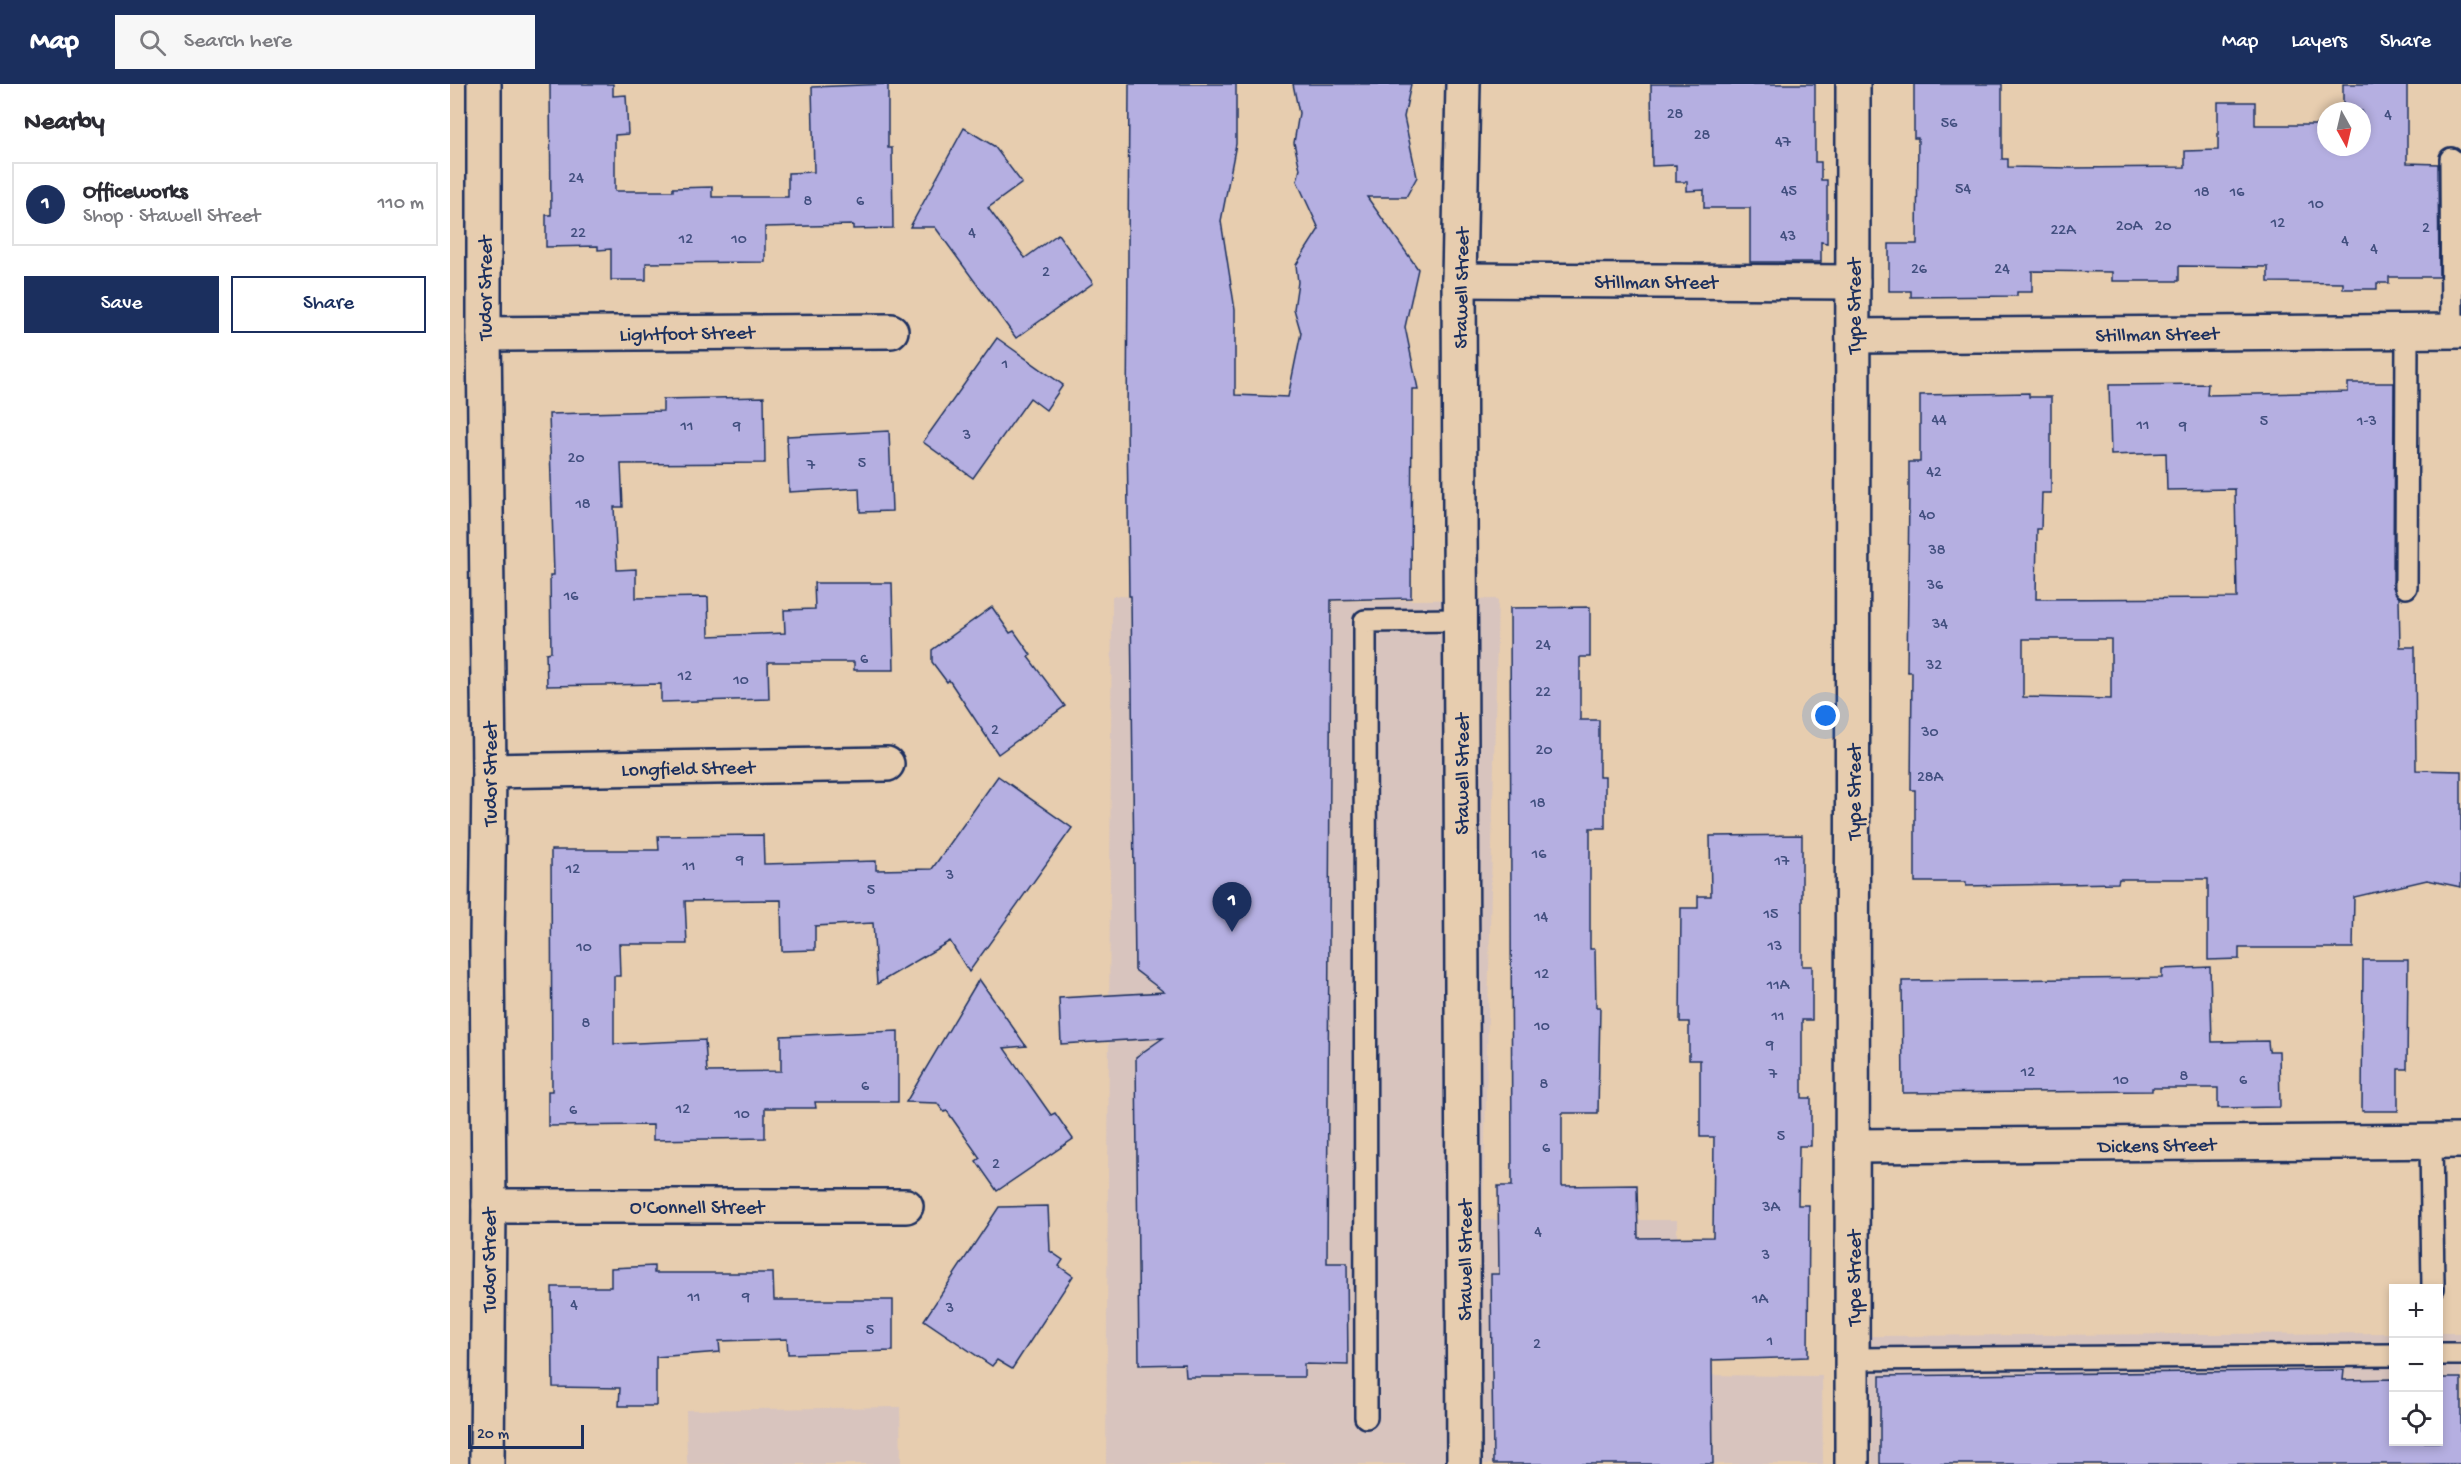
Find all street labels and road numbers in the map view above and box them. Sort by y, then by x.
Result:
street label: Stawell Street [1451,225,1476,349]
street label: Tudor Street [476,234,499,341]
street label: Type Street [1845,256,1868,355]
street label: Stillman Street [1594,273,1720,296]
street label: Lightfoot Street [619,323,757,348]
street label: Stillman Street [2095,324,2221,349]
street label: Stawell Street [1453,712,1476,835]
street label: Tudor Street [481,720,504,827]
street label: Type Street [1845,742,1868,841]
street label: Longfield Street [621,758,757,783]
street label: Dickens Street [2096,1135,2218,1160]
street label: O'Connell Street [630,1198,766,1221]
street label: Stawell Street [1456,1198,1479,1321]
street label: Tudor Street [480,1206,503,1313]
street label: Type Street [1845,1228,1868,1327]

